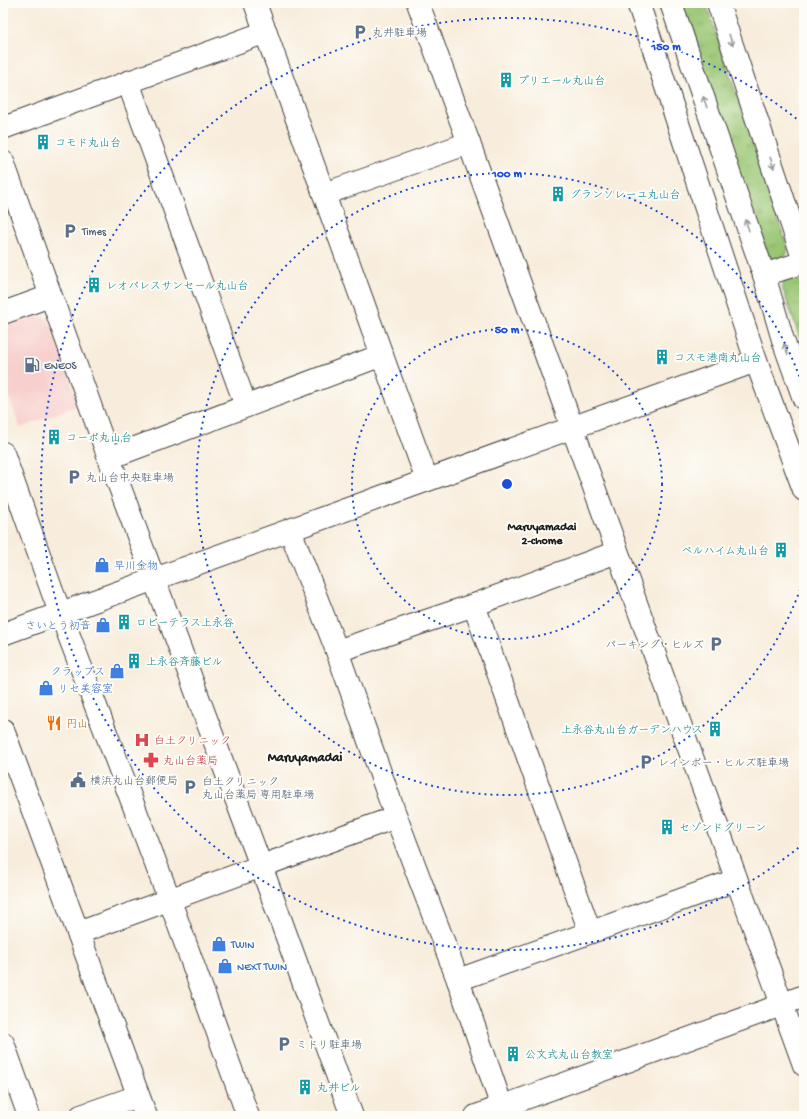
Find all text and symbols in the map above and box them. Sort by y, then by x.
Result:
parking icon: 丸井駐車場 [351,23,369,41]
place label: 丸井駐車場 [372,27,427,40]
one-way arrow [727,34,735,46]
text: 150 m [650,41,681,55]
building icon: プリエール丸山台 [497,71,515,89]
place label: プリエール丸山台 [518,75,605,88]
one-way arrow [701,96,708,109]
building icon: コモド丸山台 [34,133,52,151]
place label: コモド丸山台 [55,137,121,150]
one-way arrow [768,157,776,169]
text: 100 m [491,168,522,182]
building icon: グランソレーユ丸山台 [549,185,567,203]
place label: グランソレーユ丸山台 [570,189,680,202]
one-way arrow [743,219,750,232]
parking icon: Times [61,222,79,240]
place label: Times [81,227,107,239]
building icon: レオパレスサンセール丸山台 [85,276,103,294]
place label: レオパレスサンセール丸山台 [106,280,249,293]
text: 50 m [495,324,520,338]
one-way arrow [782,343,790,355]
building icon: コスモ港南丸山台 [653,348,671,366]
place label: コスモ港南丸山台 [674,352,762,365]
fuel station icon: ENEOS [23,356,41,374]
place label: ENEOS [44,361,78,373]
building icon: コーポ丸山台 [45,428,63,446]
place label: コーポ丸山台 [66,432,132,445]
parking icon: 丸山台中央駐車場 [65,468,83,486]
place label: 丸山台中央駐車場 [86,472,174,485]
centre of rings [500,477,514,491]
district label: Maruyamadai 2-chome [508,521,577,549]
building icon: ベルハイム丸山台 [772,541,790,559]
place label: ベルハイム丸山台 [681,545,769,558]
shop icon: 早川金物 [93,556,111,574]
place label: 早川金物 [114,560,158,573]
building icon: ロビーテラス上永谷 [115,613,133,631]
shop icon: さいとう初音 [94,616,112,634]
place label: ロビーテラス上永谷 [136,617,234,630]
place label: さいとう初音 [25,620,91,633]
parking icon: パーキング・ヒルズ [707,635,725,653]
place label: パーキング・ヒルズ [605,639,704,652]
building icon: 上永谷斉藤ビル [125,652,143,670]
place label: 上永谷斉藤ビル [146,656,223,669]
shop icon: クラップス [108,662,126,680]
place label: クラップス [50,666,105,679]
shop icon: リセ美容室 [37,679,55,697]
place label: リセ美容室 [58,683,113,696]
restaurant icon: 円山 [45,714,63,732]
place label: 円山 [66,718,88,731]
building icon: 上永谷丸山台ガーデンハウス [706,720,724,738]
place label: 上永谷丸山台ガーデンハウス [561,724,703,737]
hospital icon: 白土クリニック [133,731,151,749]
place label: 白土クリニック [154,735,231,748]
pharmacy icon: 丸山台薬局 [142,751,160,769]
district label: Maruyamadai [268,751,343,766]
parking icon: レインボー・ヒルズ駐車場 [637,753,655,771]
place label: 丸山台薬局 [163,755,218,768]
place label: レインボー・ヒルズ駐車場 [658,757,789,770]
public building icon: 横浜丸山台郵便局 [69,771,87,789]
place label: 横浜丸山台郵便局 [90,775,178,788]
place label: 白土クリニック 丸山台薬局 専用駐車場 [202,776,315,802]
parking icon: 白土クリニック 丸山台薬局 専用駐車場 [181,778,199,796]
building icon: セゾンドグリーン [658,818,676,836]
place label: セゾンドグリーン [679,822,766,835]
shop icon: TWIN [210,935,228,953]
place label: TWIN [230,940,254,952]
shop icon: NEXT TWIN [216,957,234,975]
place label: NEXT TWIN [237,962,287,974]
parking icon: ミドリ駐車場 [275,1035,293,1053]
place label: ミドリ駐車場 [296,1039,362,1052]
building icon: 公文式丸山台教室 [504,1045,522,1063]
place label: 公文式丸山台教室 [525,1049,613,1062]
building icon: 丸井ビル [296,1078,314,1096]
place label: 丸井ビル [317,1082,361,1095]

